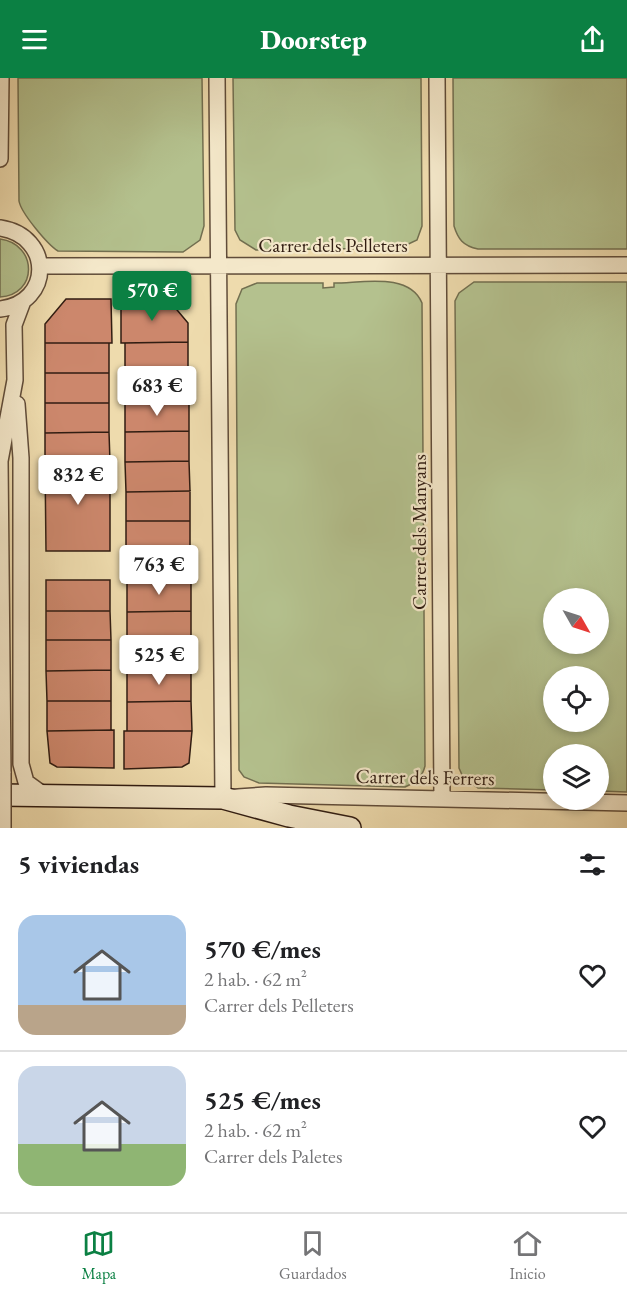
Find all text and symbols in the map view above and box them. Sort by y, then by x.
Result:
text: Doorstep [260,22,367,57]
icon: menu [18,23,51,56]
icon: share [576,23,609,56]
street label: Carrer dels Pelleters [258,232,408,258]
pin: 570 € [110,271,194,322]
text: 570 € [126,277,178,303]
pin: 683 € [115,366,199,417]
text: 683 € [131,372,183,398]
street label: Carrer dels Manyans [406,454,432,610]
pin: 832 € [36,455,120,506]
text: 832 € [52,461,104,487]
pin: 763 € [117,545,201,596]
text: 763 € [133,551,185,577]
north arrow [543,588,609,654]
map controls [543,588,609,810]
pin: 525 € [117,635,201,686]
text: 525 € [133,641,185,667]
button: locate [543,666,609,732]
button: layers [543,744,609,810]
street label: Carrer dels Ferrers [355,763,495,791]
text: 5 viviendas [18,847,139,881]
icon: filters [576,848,609,881]
text: 570 €/mes [204,932,321,966]
icon: home [66,939,138,1011]
icon: heart [576,959,609,992]
text: 2 hab. · 62 m² [204,966,307,992]
text: Carrer dels Pelleters [204,992,354,1018]
text: 525 €/mes [204,1083,321,1117]
icon: home [66,1090,138,1162]
icon: heart [576,1110,609,1143]
text: 2 hab. · 62 m² [204,1117,307,1143]
text: Carrer dels Paletes [204,1143,342,1169]
tab: Mapa [81,1227,116,1284]
tab: Guardados [279,1227,347,1284]
tab: Inicio [509,1227,546,1284]

